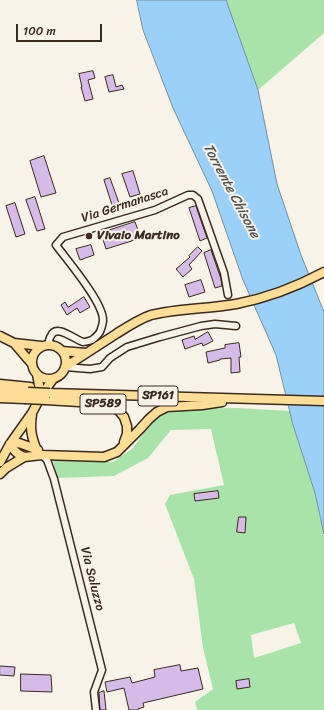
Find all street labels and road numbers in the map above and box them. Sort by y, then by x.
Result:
street label: Via Germanasca [80,184,170,226]
road number: SP161 [138,386,178,406]
road number: SP589 [80,394,126,414]
street label: Via Saluzzo [77,545,107,613]

